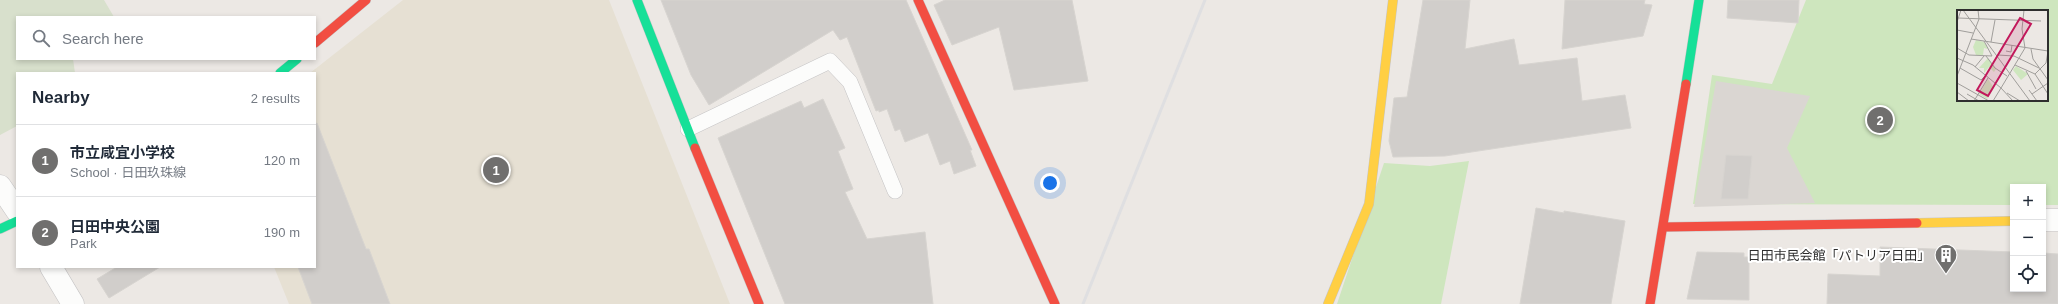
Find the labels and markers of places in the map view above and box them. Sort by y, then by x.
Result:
pin: 2 [1867,105,1893,135]
pin: 1 [483,155,509,185]
building icon: 日田市民会館「パトリア日田」 [1933,242,1959,275]
place label: 日田市民会館「パトリア日田」 [1748,248,1930,263]

